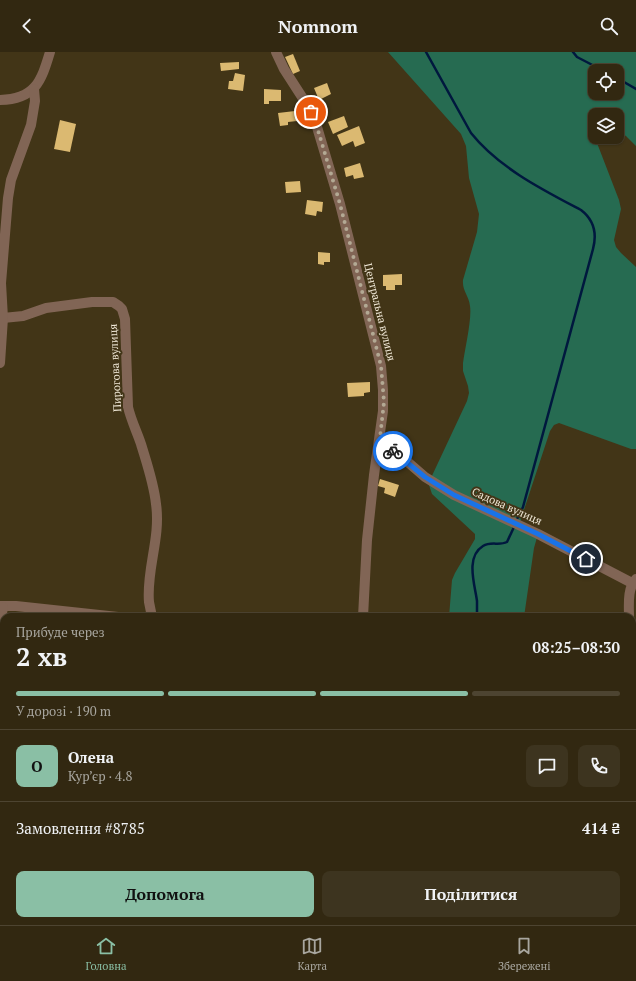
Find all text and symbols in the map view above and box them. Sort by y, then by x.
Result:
text: Nomnom [278,14,358,38]
icon: back [16,15,38,37]
icon: search [598,15,620,37]
map controls [588,64,624,144]
button: locate [588,64,624,100]
pin [294,95,328,129]
icon: bag [300,101,322,123]
button: layers [588,108,624,144]
street label: Центральна вулиця [361,262,399,363]
street label: Пирогова вулиця [106,323,124,412]
courier [373,431,413,471]
icon: bike [382,440,404,462]
street label: Садова вулиця [470,484,544,528]
pin [569,542,603,576]
icon: home [575,548,597,570]
text: Прибуде через [16,623,105,641]
text: 08:25–08:30 [533,637,620,657]
text: 2 хв [16,639,67,673]
text: У дорозі · 190 m [16,702,111,720]
button: chat [526,745,568,787]
button: phone [578,745,620,787]
text: Олена [68,747,114,767]
text: О [31,756,43,776]
text: Кур’єр · 4.8 [68,767,132,785]
text: Замовлення #8785 [16,818,145,838]
text: 414 ₴ [582,818,620,838]
button: Допомога [16,871,314,917]
button: Поділитися [322,871,620,917]
tab: Головна [85,935,126,973]
tab: Карта [297,935,327,973]
tab: Збережені [498,935,551,973]

